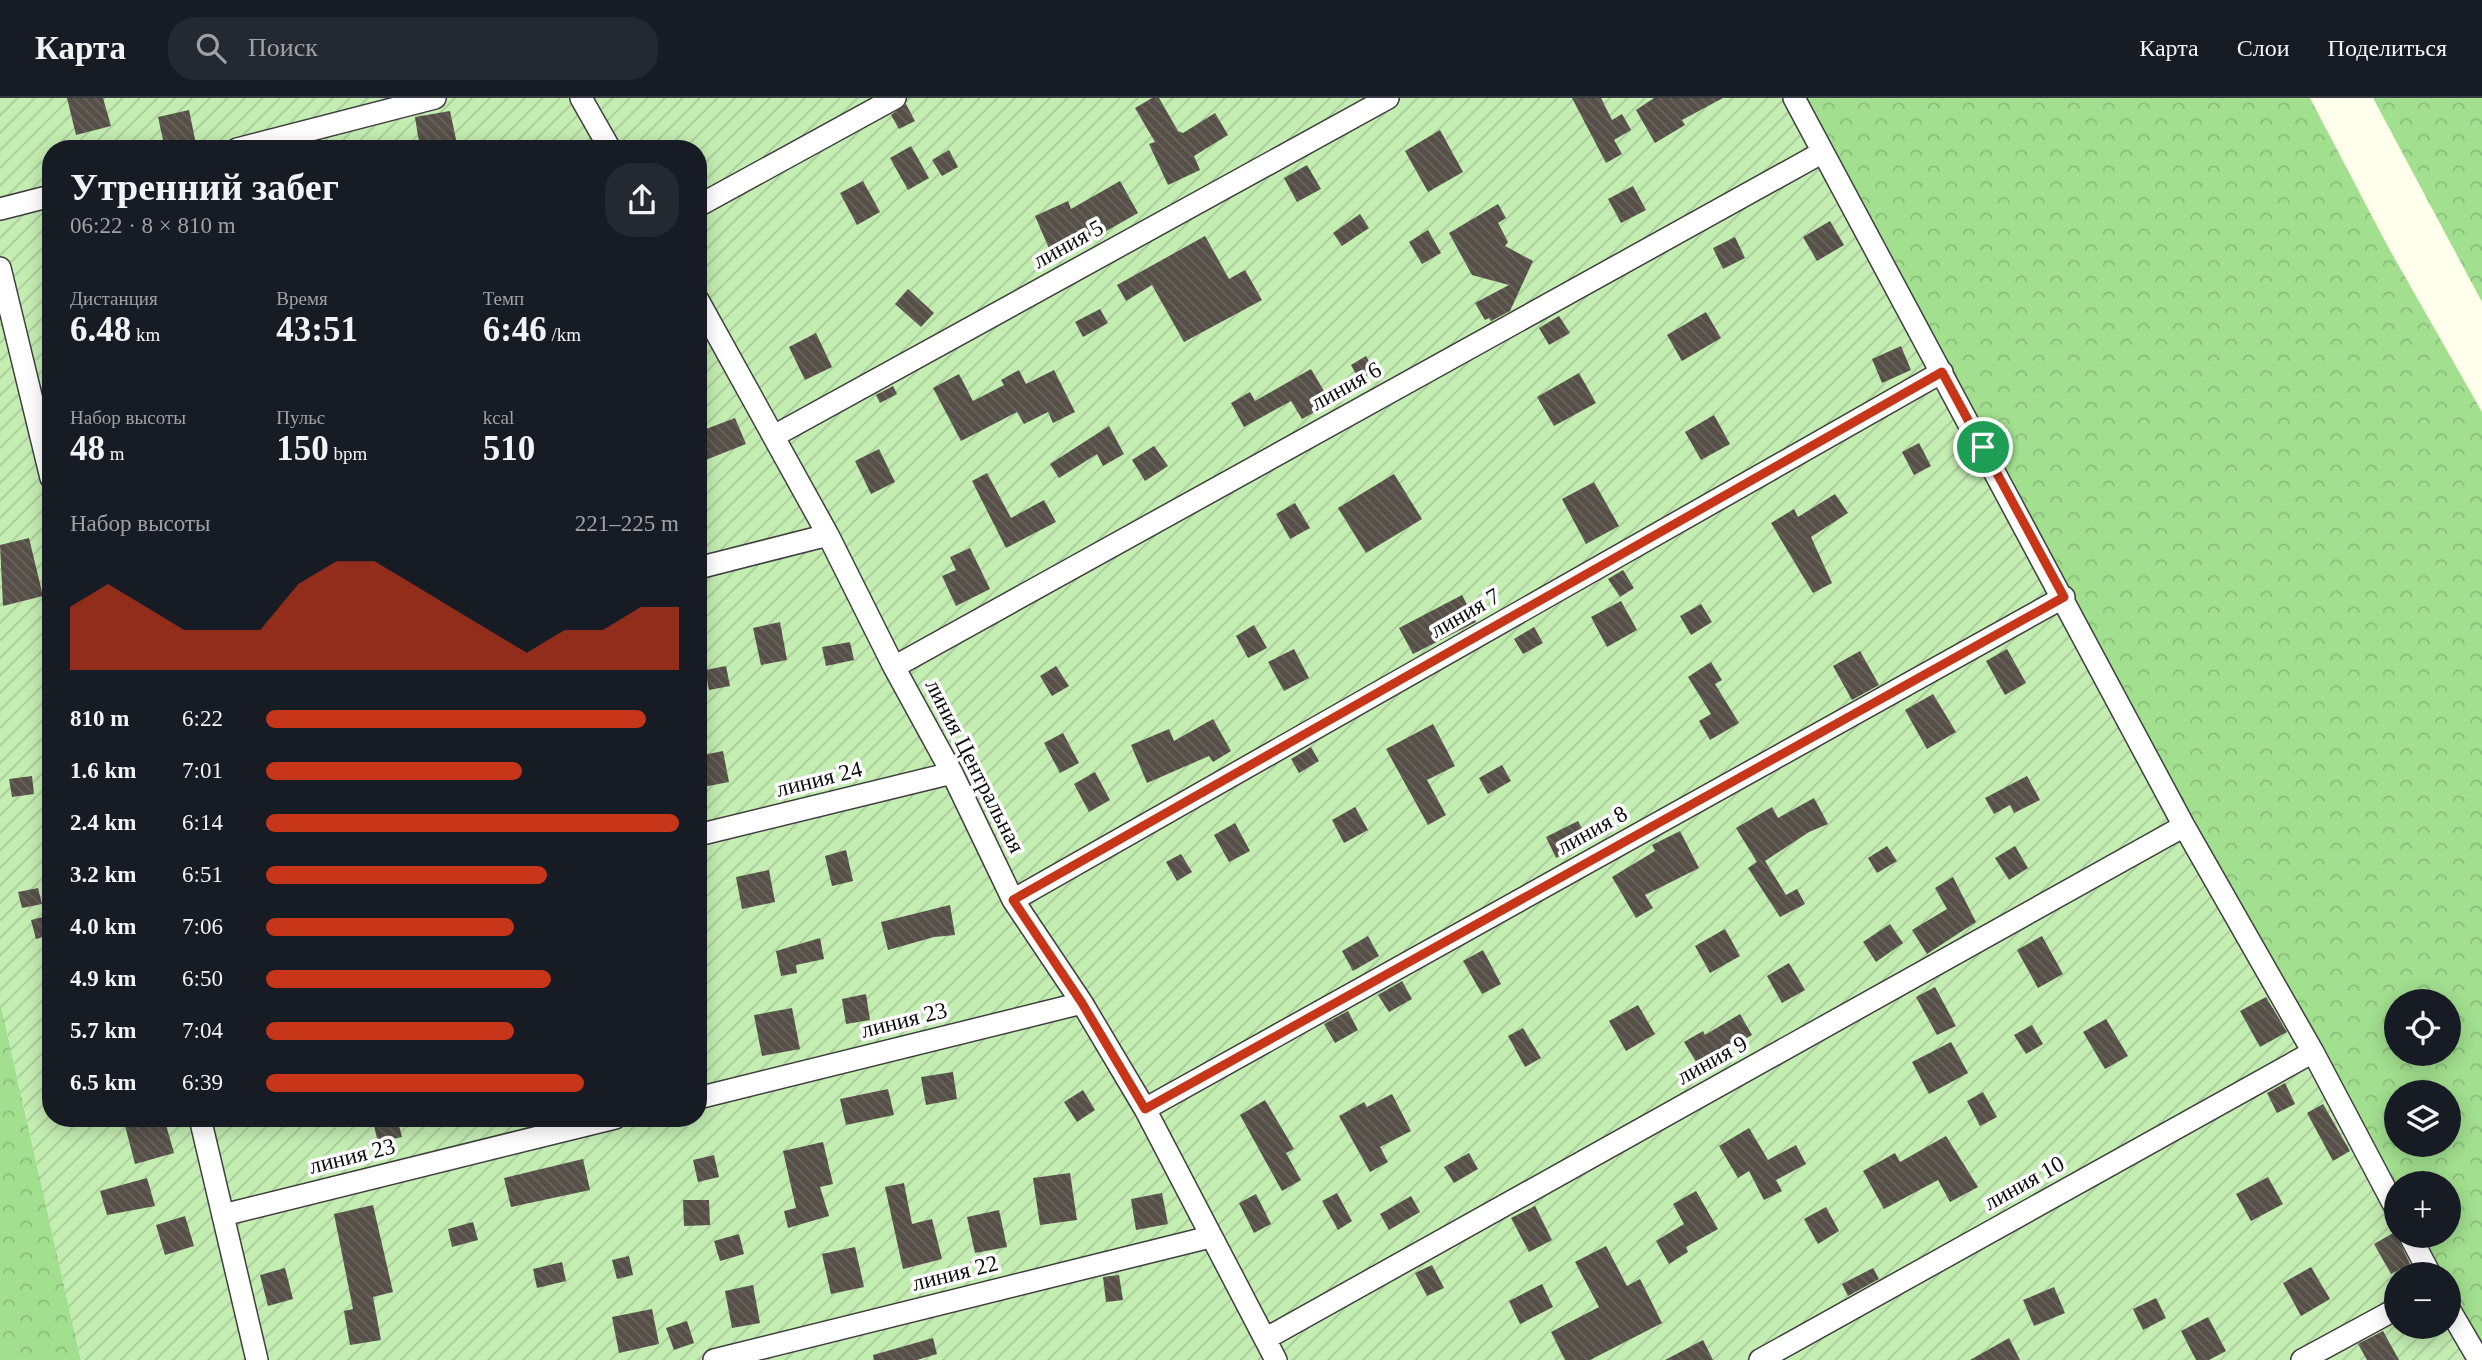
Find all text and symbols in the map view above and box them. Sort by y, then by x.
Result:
search box [168,17,658,80]
icon: search [192,29,230,67]
text: Карта [35,30,126,66]
text: Поиск [248,33,318,62]
text: Карта [2139,35,2199,61]
text: Слои [2237,35,2290,61]
text: Поделиться [2328,35,2447,61]
button: share [605,163,679,237]
text: Утренний забег [70,166,339,208]
text: 06:22 · 8 × 810 m [70,213,236,238]
street label: линия 5 [1029,215,1107,273]
text: Дистанция [70,288,158,309]
text: Время [276,288,328,309]
text: Темп [483,288,524,309]
text: 6.48 [70,310,131,349]
text: 43:51 [276,310,358,349]
text: 6:46 [483,310,547,349]
text: km [131,324,160,345]
text: /km [547,324,581,345]
street label: линия 6 [1307,357,1385,415]
text: Набор высоты [70,407,186,428]
text: Пульс [276,407,325,428]
text: kcal [483,407,514,428]
pin [1953,417,2013,477]
icon: arrive [1964,428,2002,466]
text: 48 [70,429,105,468]
text: 150 [276,429,329,468]
text: 510 [483,429,535,468]
text: m [105,443,125,464]
text: bpm [329,443,367,464]
text: Набор высоты [70,511,211,536]
text: 221–225 m [575,511,679,536]
street label: линия 7 [1426,583,1504,643]
street label: линия Центральная [920,675,1030,857]
text: 810 m [70,706,129,731]
text: 6:22 [182,706,223,731]
street label: линия 24 [773,756,865,802]
text: 1.6 km [70,758,136,783]
text: 7:01 [182,758,223,783]
street label: линия 8 [1553,801,1631,859]
text: 2.4 km [70,810,136,835]
text: 6:14 [182,810,223,835]
text: 3.2 km [70,862,136,887]
text: 6:51 [182,862,223,887]
text: 4.0 km [70,914,136,939]
text: 7:06 [182,914,223,939]
text: 4.9 km [70,966,136,991]
text: 6:50 [182,966,223,991]
map controls [2384,989,2461,1339]
button: locate [2384,989,2461,1066]
street label: линия 23 [858,997,950,1043]
text: 5.7 km [70,1018,136,1043]
text: 7:04 [182,1018,223,1043]
street label: линия 9 [1673,1031,1751,1089]
text: 6.5 km [70,1070,136,1095]
text: 6:39 [182,1070,223,1095]
button: layers [2384,1080,2461,1157]
street label: линия 23 [306,1133,398,1179]
street label: линия 10 [1980,1151,2068,1215]
button: + [2384,1171,2461,1248]
street label: линия 22 [909,1250,1001,1296]
button: − [2384,1262,2461,1339]

